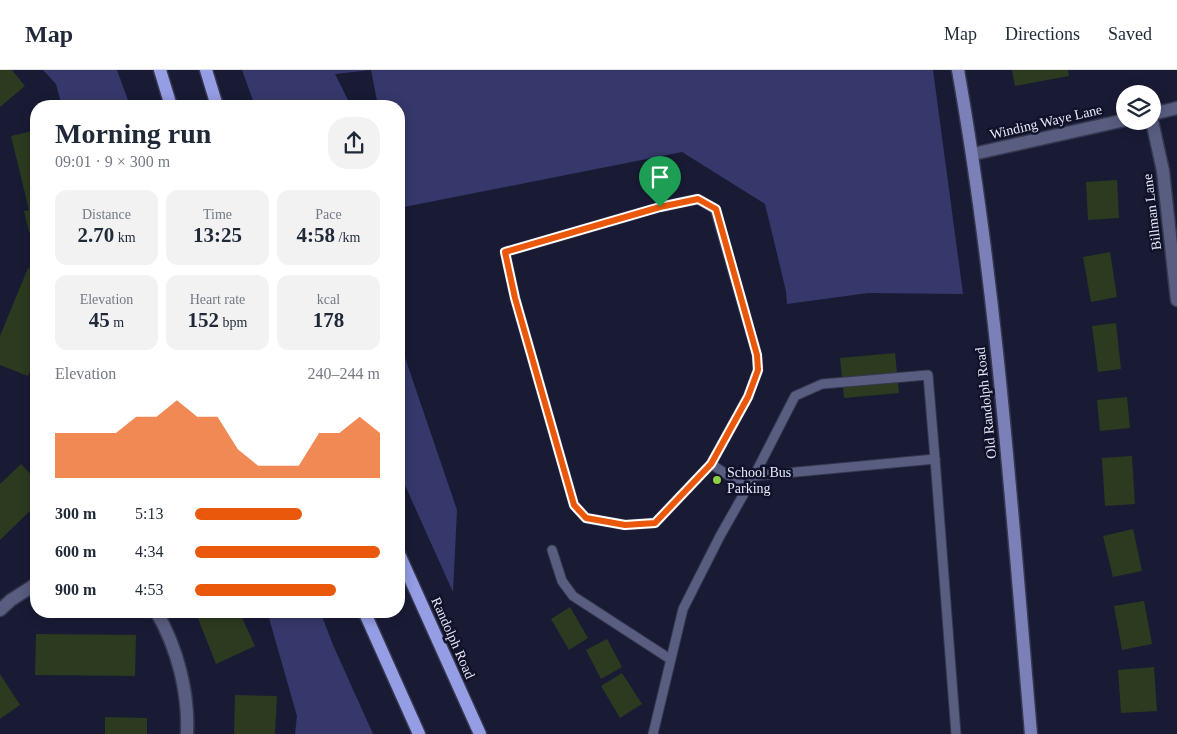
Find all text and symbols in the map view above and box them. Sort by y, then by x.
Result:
text: Map [25,21,73,47]
text: Map [944,24,977,44]
text: Directions [1005,24,1080,44]
text: Saved [1108,24,1152,44]
map controls [1116,85,1161,130]
button: layers [1116,85,1161,130]
street label: Winding Waye Lane [988,102,1104,142]
button: share [328,117,380,169]
text: Morning run [55,118,211,149]
text: 09:01 · 9 × 300 m [55,153,170,170]
pin [639,156,681,207]
icon: arrive [646,163,674,191]
street label: Billman Lane [1140,173,1164,251]
text: Distance [82,207,131,222]
text: Time [203,207,232,222]
text: Pace [315,207,342,222]
text: 2.70 [77,223,114,247]
text: 13:25 [193,223,242,247]
text: 4:58 [297,223,335,247]
text: km [114,230,136,245]
text: /km [335,230,360,245]
text: Elevation [80,292,133,307]
text: Heart rate [190,292,245,307]
text: kcal [317,292,340,307]
text: 45 [89,308,110,332]
text: 152 [188,308,219,332]
text: 178 [313,308,344,332]
text: m [110,315,124,330]
text: bpm [219,315,247,330]
street label: Old Randolph Road [973,347,999,459]
text: Elevation [55,365,116,382]
text: 240–244 m [308,365,380,382]
place label: School Bus Parking [727,465,791,496]
marker: School Bus Parking [711,474,723,486]
text: 300 m [55,505,96,522]
text: 5:13 [135,505,163,522]
text: 600 m [55,543,96,560]
text: 4:34 [135,543,163,560]
text: 900 m [55,581,96,598]
text: 4:53 [135,581,163,598]
street label: Randolph Road [428,595,478,681]

